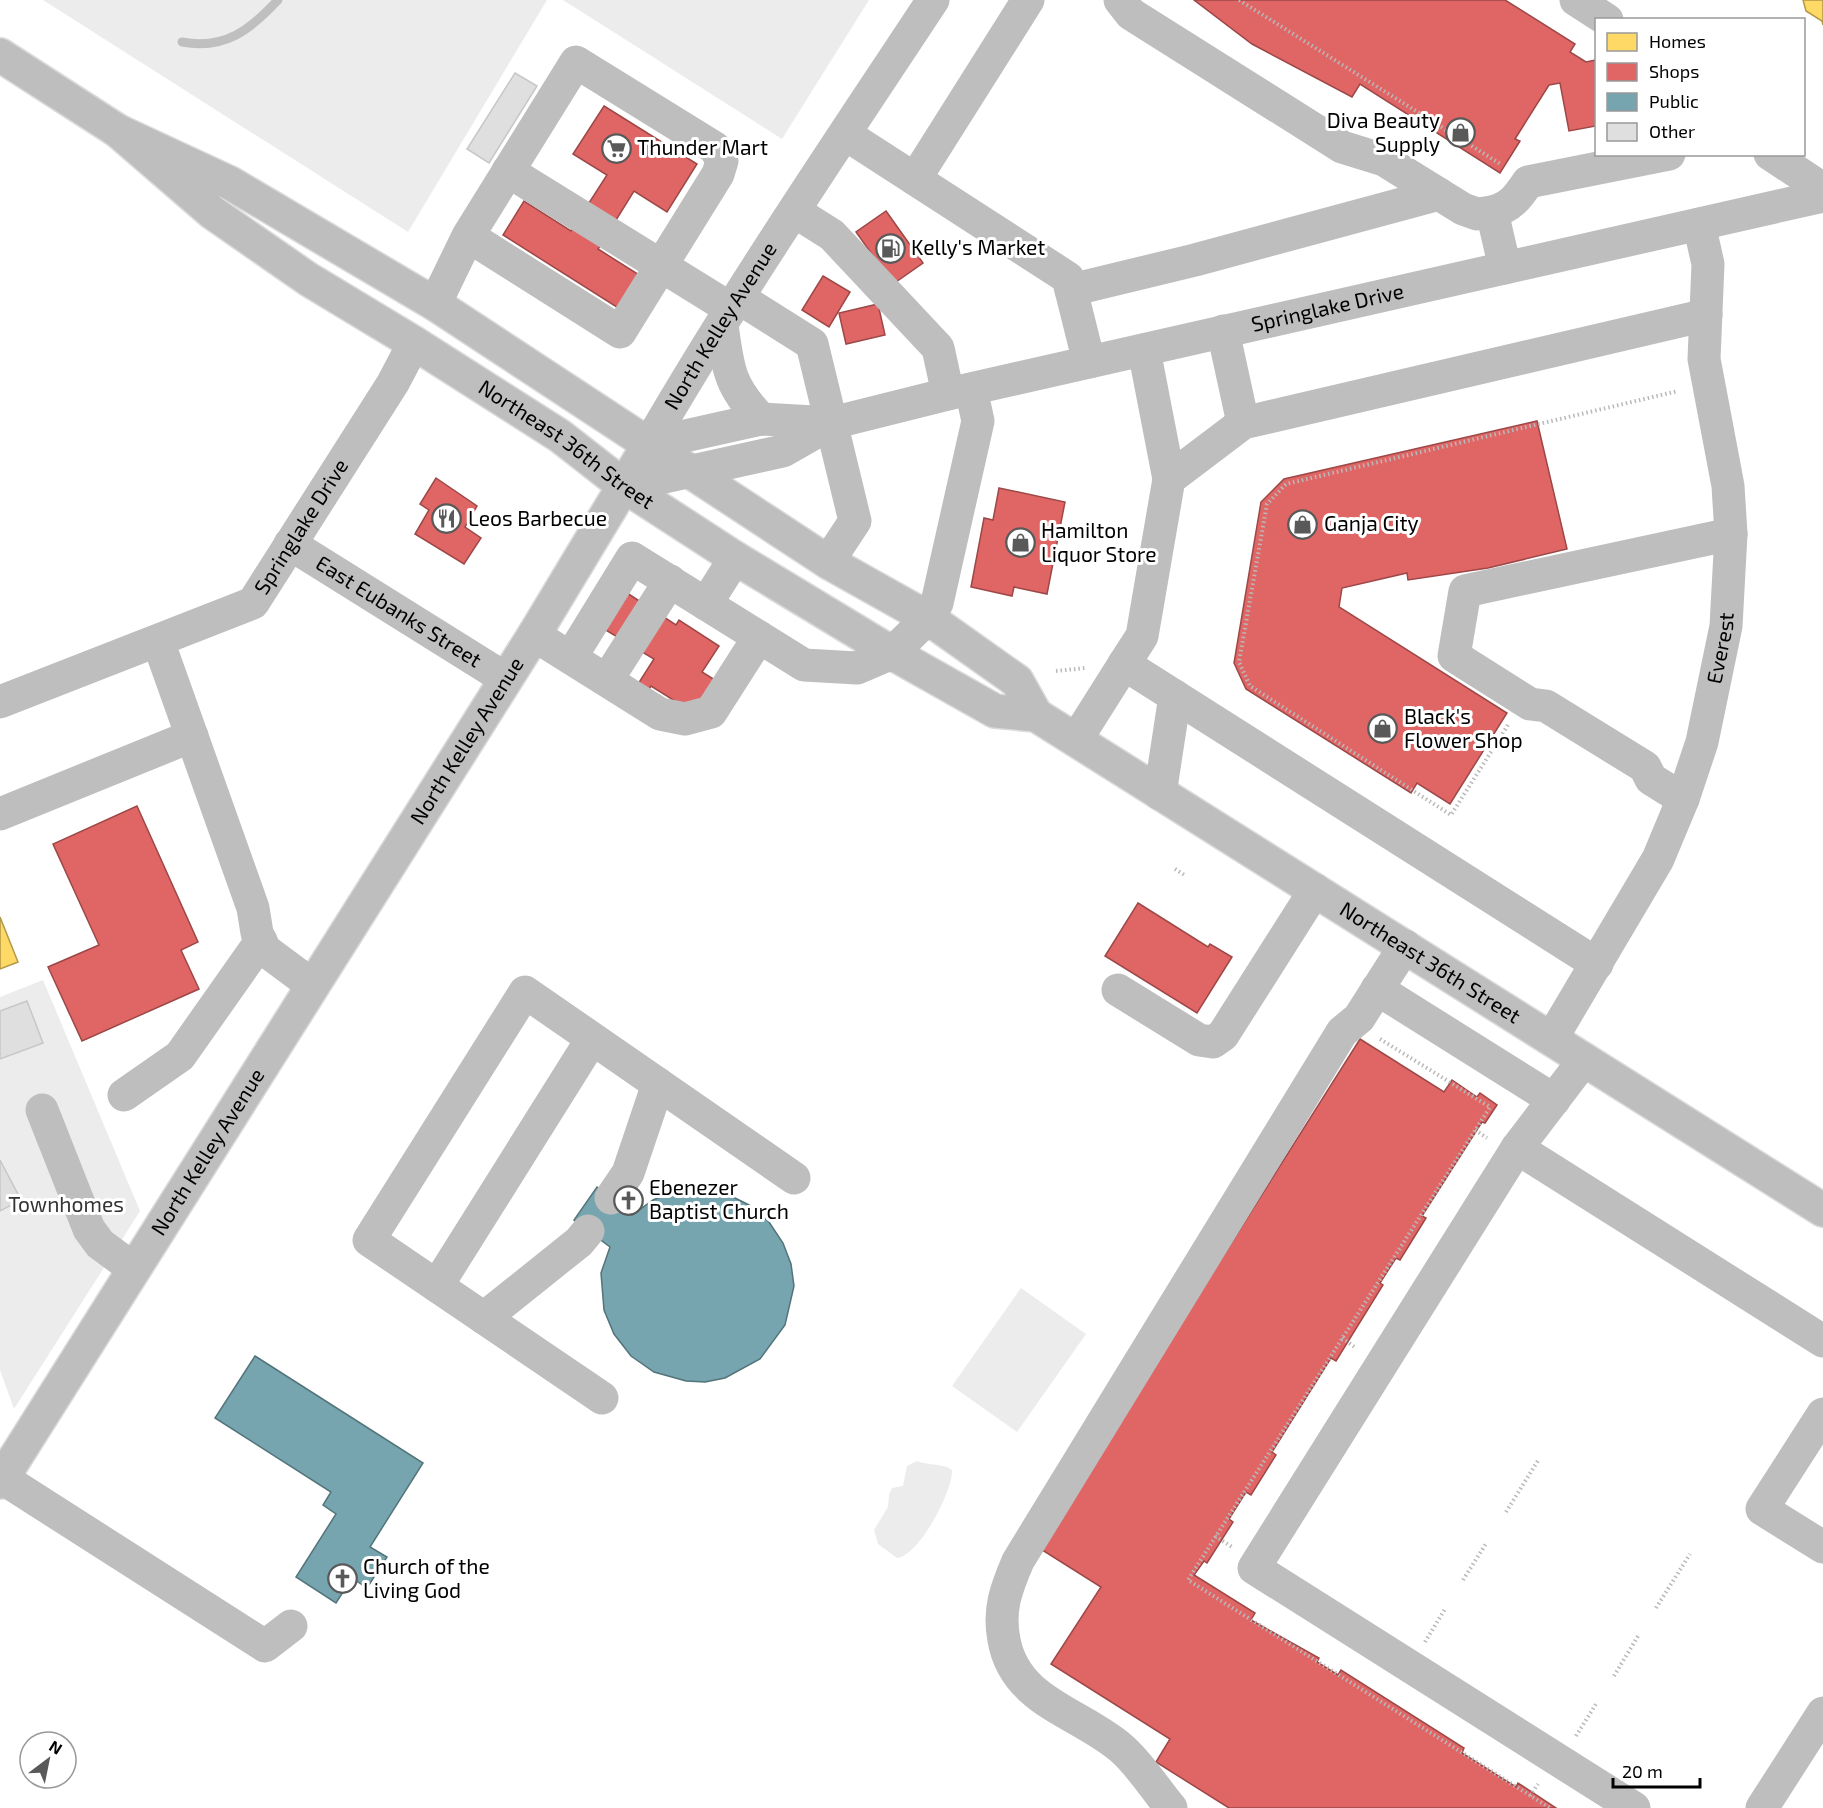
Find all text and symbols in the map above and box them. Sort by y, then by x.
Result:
legend [1595,18,1805,156]
text: Homes [1649,30,1706,52]
text: Shops [1649,60,1699,82]
text: Public [1649,90,1699,112]
place label: Diva Beauty Supply [1327,107,1440,156]
shop icon: Diva Beauty Supply [1445,117,1477,149]
text: Other [1649,120,1695,142]
supermarket icon: Thunder Mart [600,132,632,164]
place label: Thunder Mart [637,134,768,159]
fuel station icon: Kelly's Market [874,232,906,264]
place label: Kelly's Market [911,234,1045,259]
street label: North Kelley Avenue [658,237,781,414]
street label: Springlake Drive [1249,277,1406,336]
street label: Northeast 36th Street [474,373,659,513]
street label: Springlake Drive [248,454,353,598]
restaurant icon: Leos Barbecue [431,503,463,535]
place label: Leos Barbecue [468,505,607,530]
shop icon: Ganja City [1287,508,1319,540]
place label: Ganja City [1324,510,1419,536]
place label: Hamilton Liquor Store [1041,517,1157,566]
shop icon: Hamilton Liquor Store [1004,527,1036,559]
street label: East Eubanks Street [312,549,487,672]
street label: Everest [1700,612,1738,686]
street label: North Kelley Avenue [404,652,528,828]
place label: Black's Flower Shop [1404,703,1523,752]
shop icon: Black's Flower Shop [1367,713,1399,745]
street label: Northeast 36th Street [1336,895,1526,1028]
street label: North Kelley Avenue [145,1063,269,1239]
place label: Ebenezer Baptist Church [649,1174,789,1223]
church icon: Ebenezer Baptist Church [612,1184,644,1216]
park label: Townhomes [8,1191,124,1216]
place label: Church of the Living God [363,1553,490,1602]
church icon: Church of the Living God [326,1563,358,1595]
north arrow [18,1730,78,1790]
text: N [46,1736,66,1758]
scale bar [1613,1751,1700,1789]
text: 20 m [1622,1760,1663,1782]

